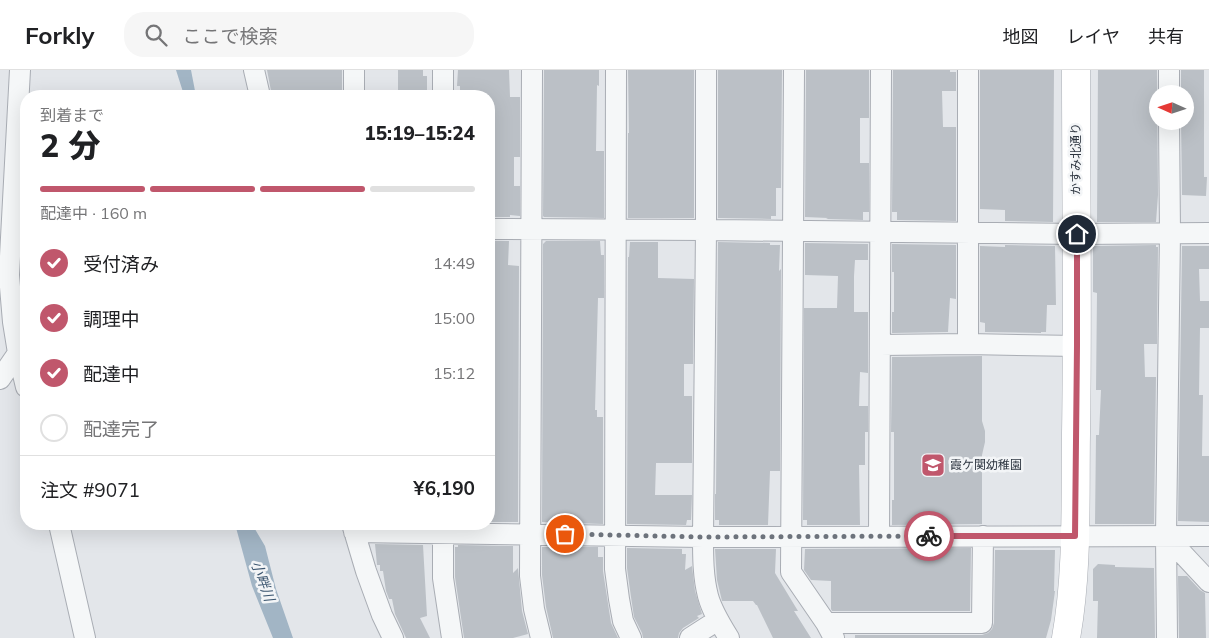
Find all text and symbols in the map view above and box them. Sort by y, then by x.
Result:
search box [124,12,474,57]
text: Forkly [25,20,94,50]
icon: search [142,21,170,49]
text: ここで検索 [182,24,278,48]
text: 地図 [1003,25,1039,48]
text: レイヤ [1067,25,1120,48]
text: 共有 [1148,25,1184,48]
north arrow [1149,85,1194,130]
map controls [1149,85,1194,130]
text: 到着まで [40,105,104,125]
text: 15:19–15:24 [364,121,475,145]
street label: かすみ北通り [1068,123,1083,195]
text: 2 分 [40,125,100,165]
text: 配達中 · 160 m [40,203,147,223]
pin [1056,213,1098,255]
icon: home [1063,220,1091,248]
icon: check [40,249,68,277]
text: 受付済み [83,252,159,276]
text: 14:49 [433,253,475,273]
icon: check [40,304,68,332]
text: 調理中 [83,307,140,331]
text: 15:00 [433,308,475,328]
icon: check [40,359,68,387]
text: 配達中 [83,362,140,386]
text: 15:12 [433,363,475,383]
text: 配達完了 [83,417,159,441]
school or university icon: 霞ケ関幼稚園 [920,452,946,478]
place label: 霞ケ関幼稚園 [950,457,1022,472]
text: ¥6,190 [413,476,475,500]
text: 注文 #9071 [40,478,140,502]
courier [904,511,954,561]
pin [544,513,586,555]
icon: bag [551,520,579,548]
icon: bike [915,522,943,550]
water label: 小畔川 [247,558,279,606]

